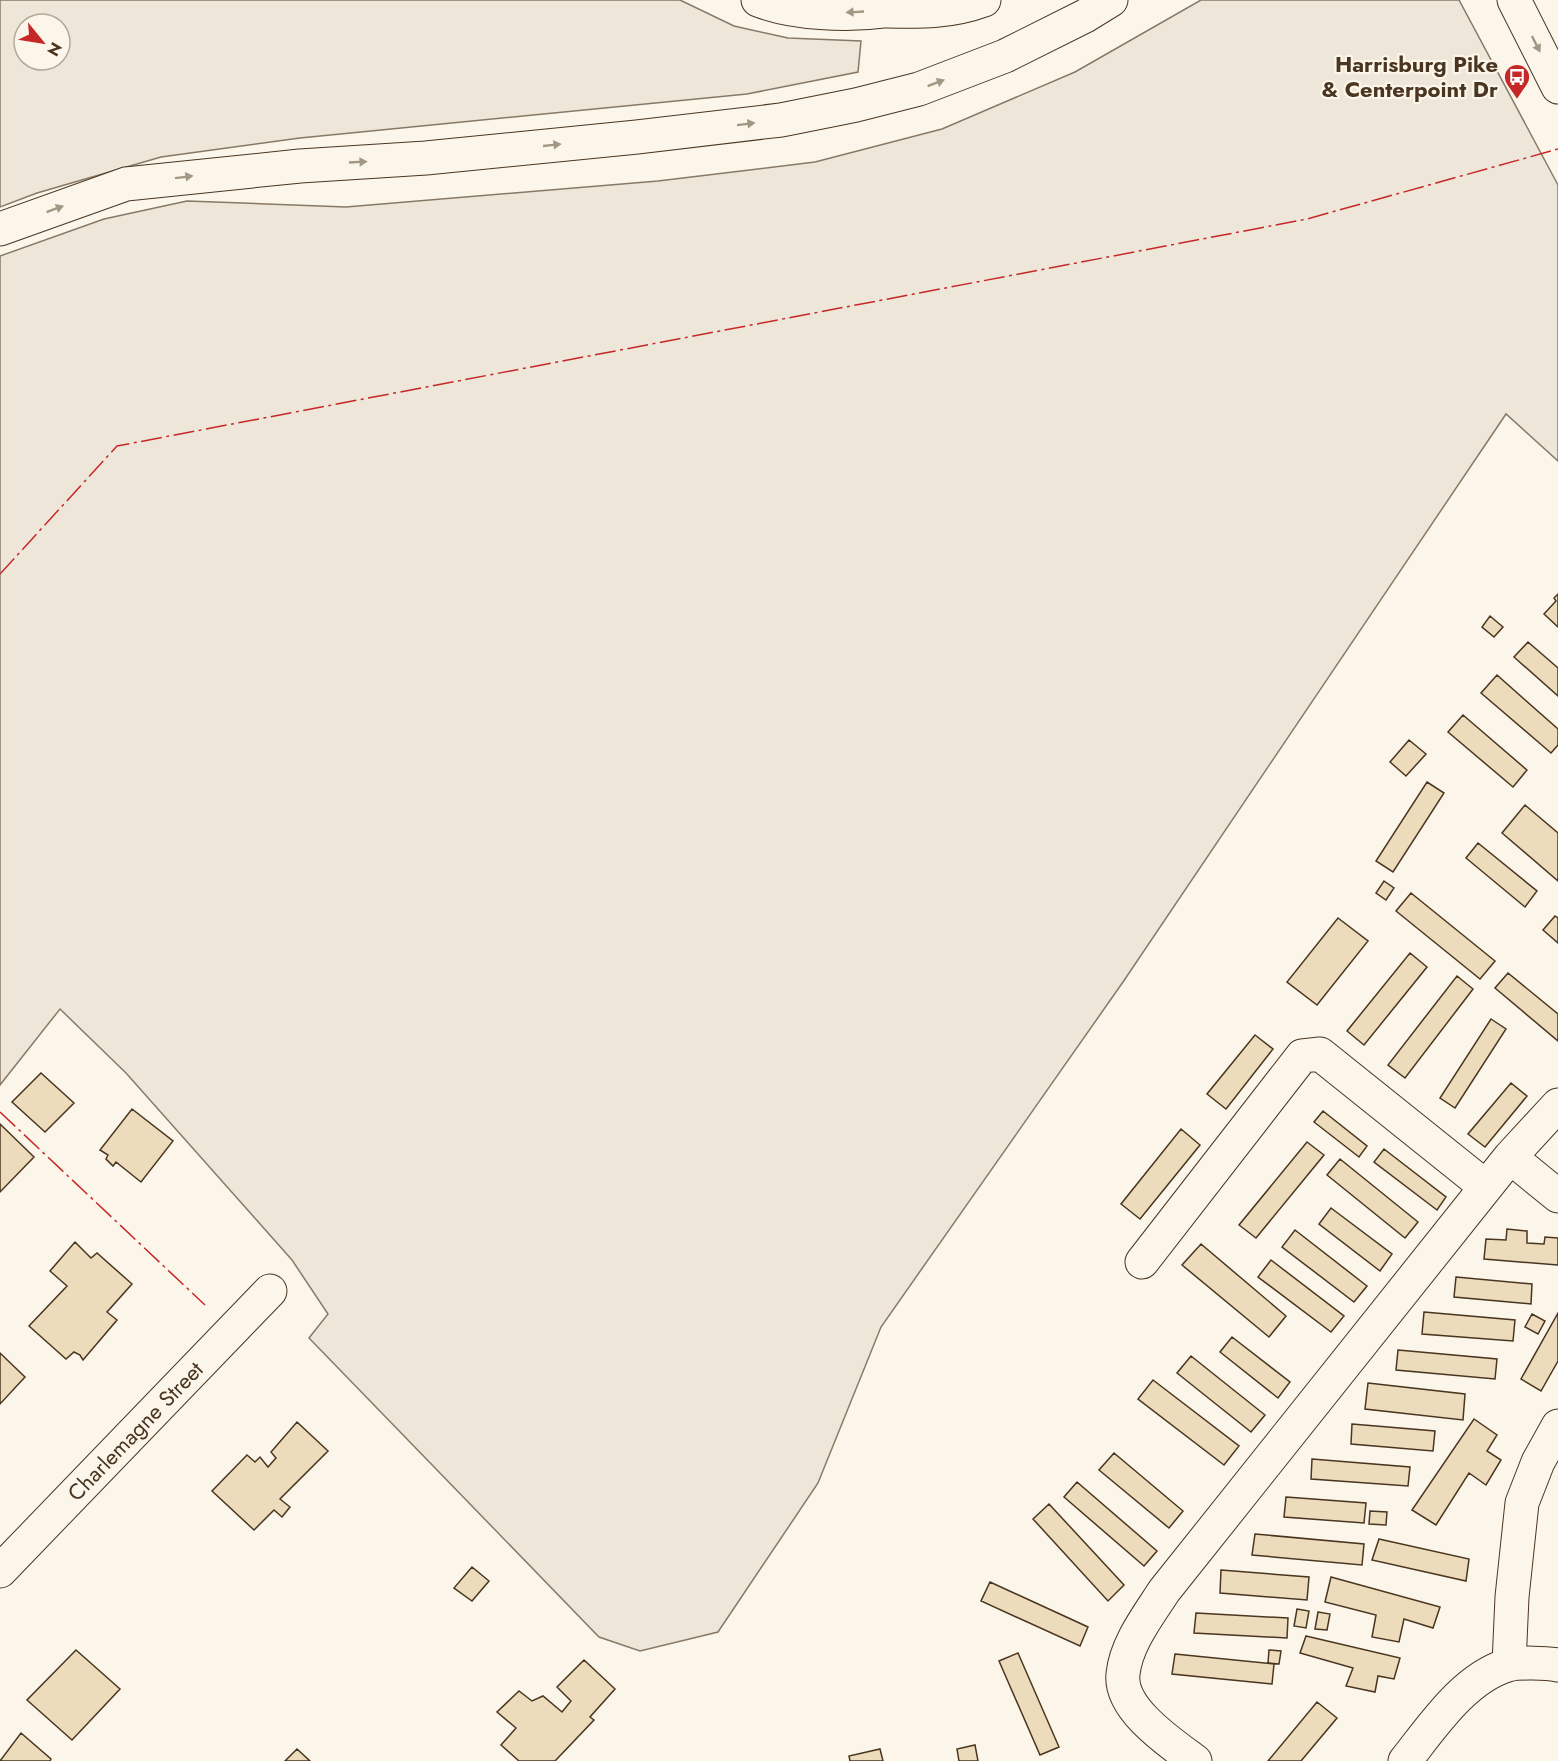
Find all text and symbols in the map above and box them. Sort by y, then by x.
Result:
one-way arrow [845,8,864,17]
north arrow [12,12,72,72]
one-way arrow [1531,35,1541,52]
text: N [41,38,68,61]
place label: Harrisburg Pike & Centerpoint Dr [1321,48,1498,105]
bus stop icon: Harrisburg Pike & Centerpoint Dr [1502,62,1532,100]
one-way arrow [927,77,945,87]
one-way arrow [737,119,756,129]
one-way arrow [543,140,562,150]
one-way arrow [349,158,368,167]
one-way arrow [175,172,194,182]
one-way arrow [46,204,64,214]
street label: Charlemagne Street [60,1353,211,1508]

